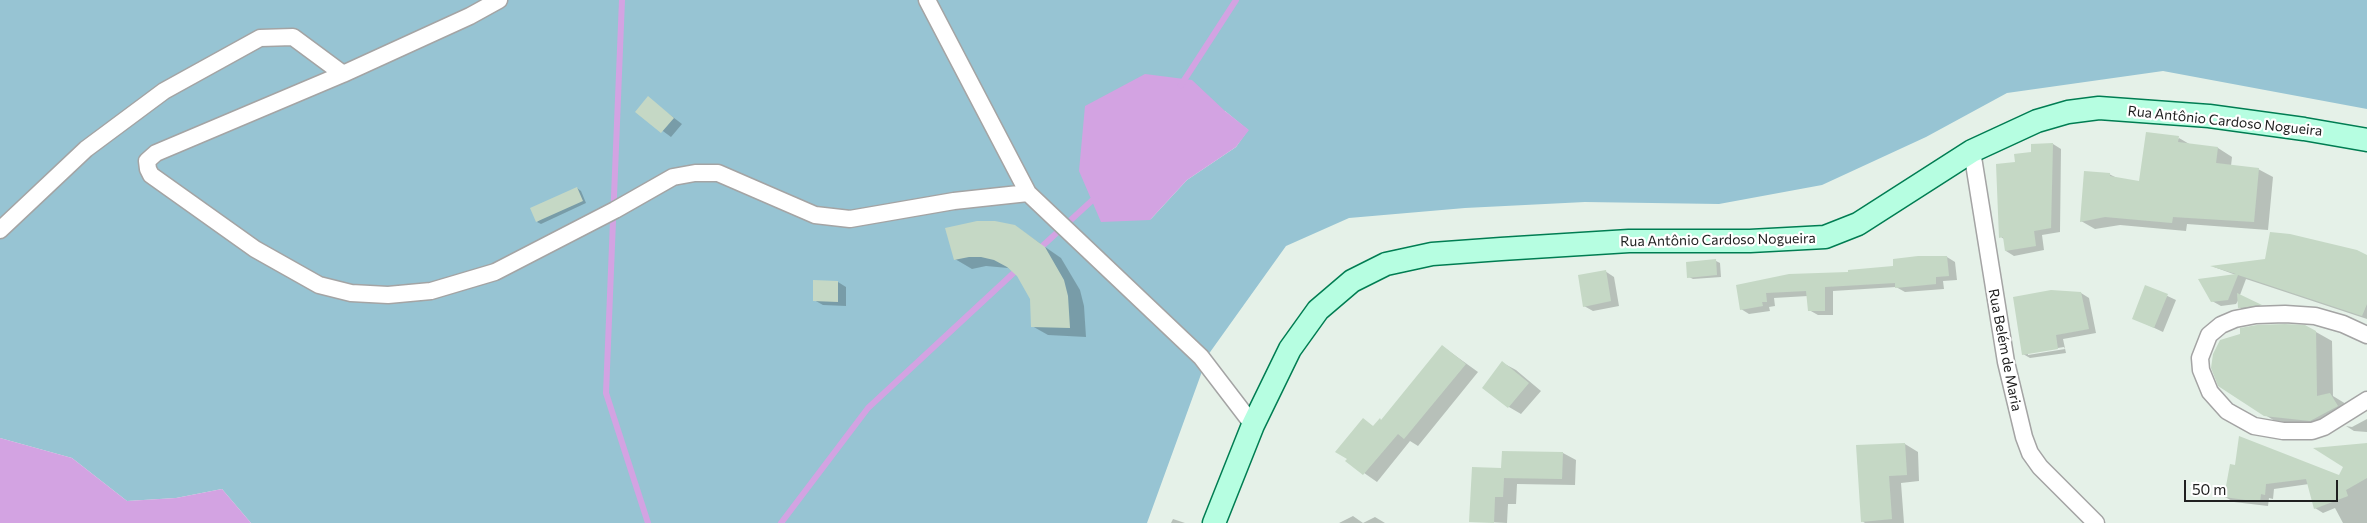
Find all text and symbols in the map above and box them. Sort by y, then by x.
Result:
street label: Rua Antônio Cardoso Nogueira [2127,102,2323,140]
street label: Rua Antônio Cardoso Nogueira [1620,230,1816,250]
street label: Rua Belém de Maria [1985,287,2025,413]
scale bar [2187,470,2341,502]
text: 50 m [2192,480,2226,498]

